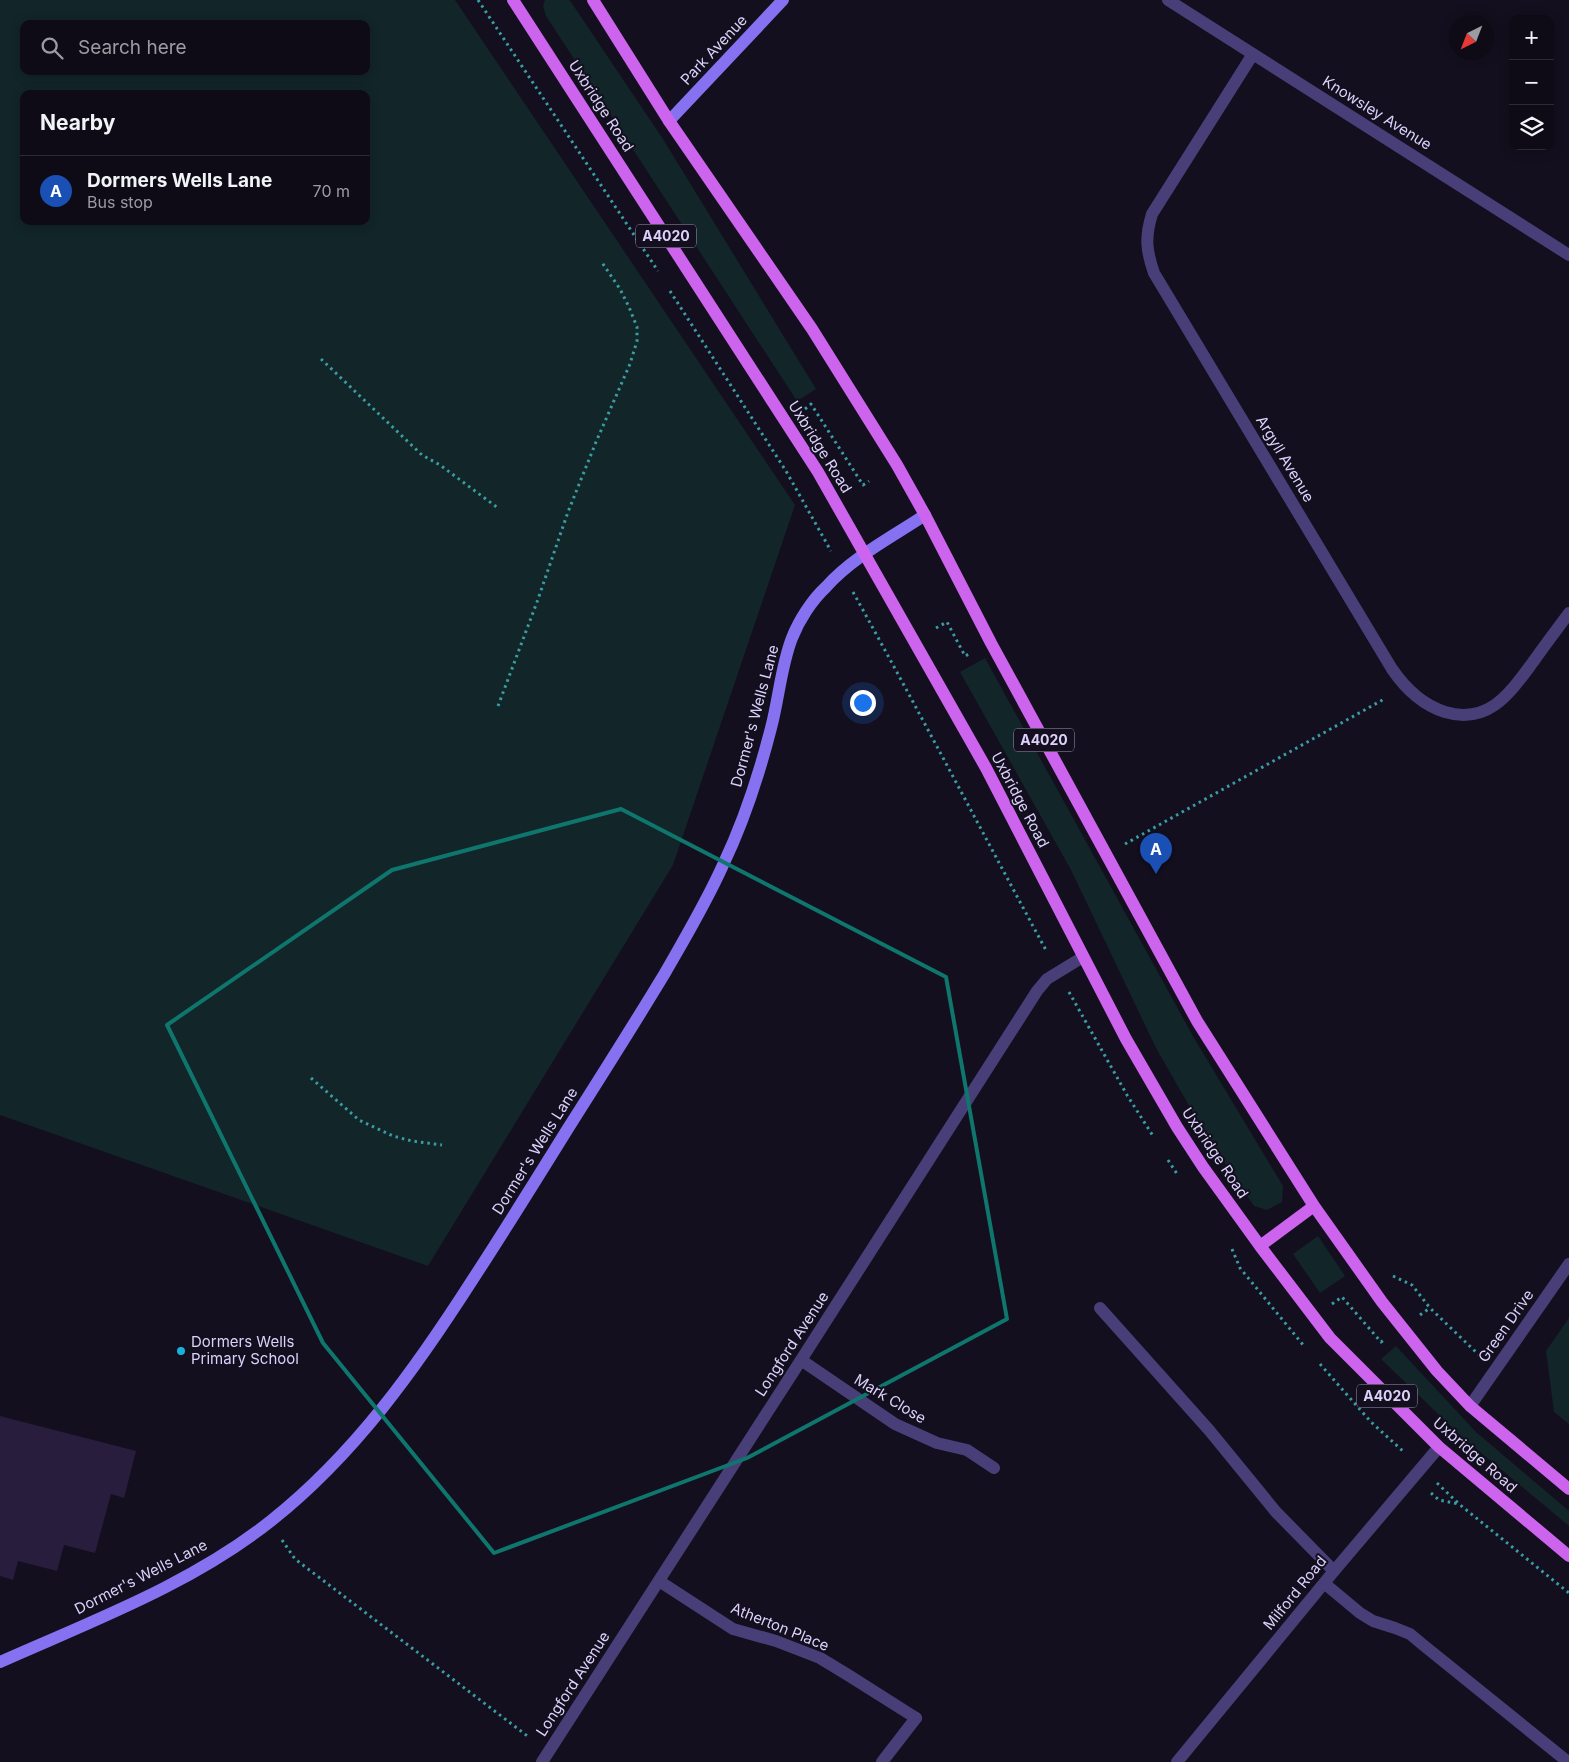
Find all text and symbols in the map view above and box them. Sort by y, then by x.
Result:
street label: Park Avenue [676,11,751,89]
north arrow [1449,15,1494,60]
map controls [1509,15,1554,150]
button: + [1509,15,1554,60]
search box [20,20,370,75]
icon: search [38,34,66,62]
text: Search here [78,36,187,59]
street label: Uxbridge Road [565,56,638,155]
button: − [1509,60,1554,105]
street label: Knowsley Avenue [1319,71,1435,154]
button: layers [1509,105,1554,150]
text: Nearby [40,110,115,135]
text: Dormers Wells Lane [87,169,272,192]
text: A [50,181,62,201]
text: 70 m [313,181,350,201]
text: Bus stop [87,192,153,212]
road number: A4020 [636,225,696,248]
street label: Uxbridge Road [784,397,856,497]
street label: Argyll Avenue [1252,412,1319,505]
street label: Dormer's Wells Lane [726,643,783,789]
your location [850,690,876,716]
road number: A4020 [1014,728,1074,752]
street label: Uxbridge Road [987,749,1054,851]
pin: A [1140,833,1172,874]
street label: Dormer's Wells Lane [488,1084,581,1218]
street label: Uxbridge Road [1178,1104,1253,1202]
street label: Green Drive [1474,1286,1538,1366]
street label: Longford Avenue [751,1288,833,1400]
place label: Dormers Wells Primary School [191,1332,299,1368]
marker: Dormers Wells Primary School [175,1345,187,1357]
street label: Mark Close [851,1370,930,1427]
road number: A4020 [1357,1384,1417,1408]
street label: Uxbridge Road [1429,1413,1521,1496]
street label: Dormer's Wells Lane [71,1535,210,1618]
street label: Milford Road [1259,1552,1330,1634]
street label: Atherton Place [728,1598,832,1655]
street label: Longford Avenue [532,1628,614,1740]

